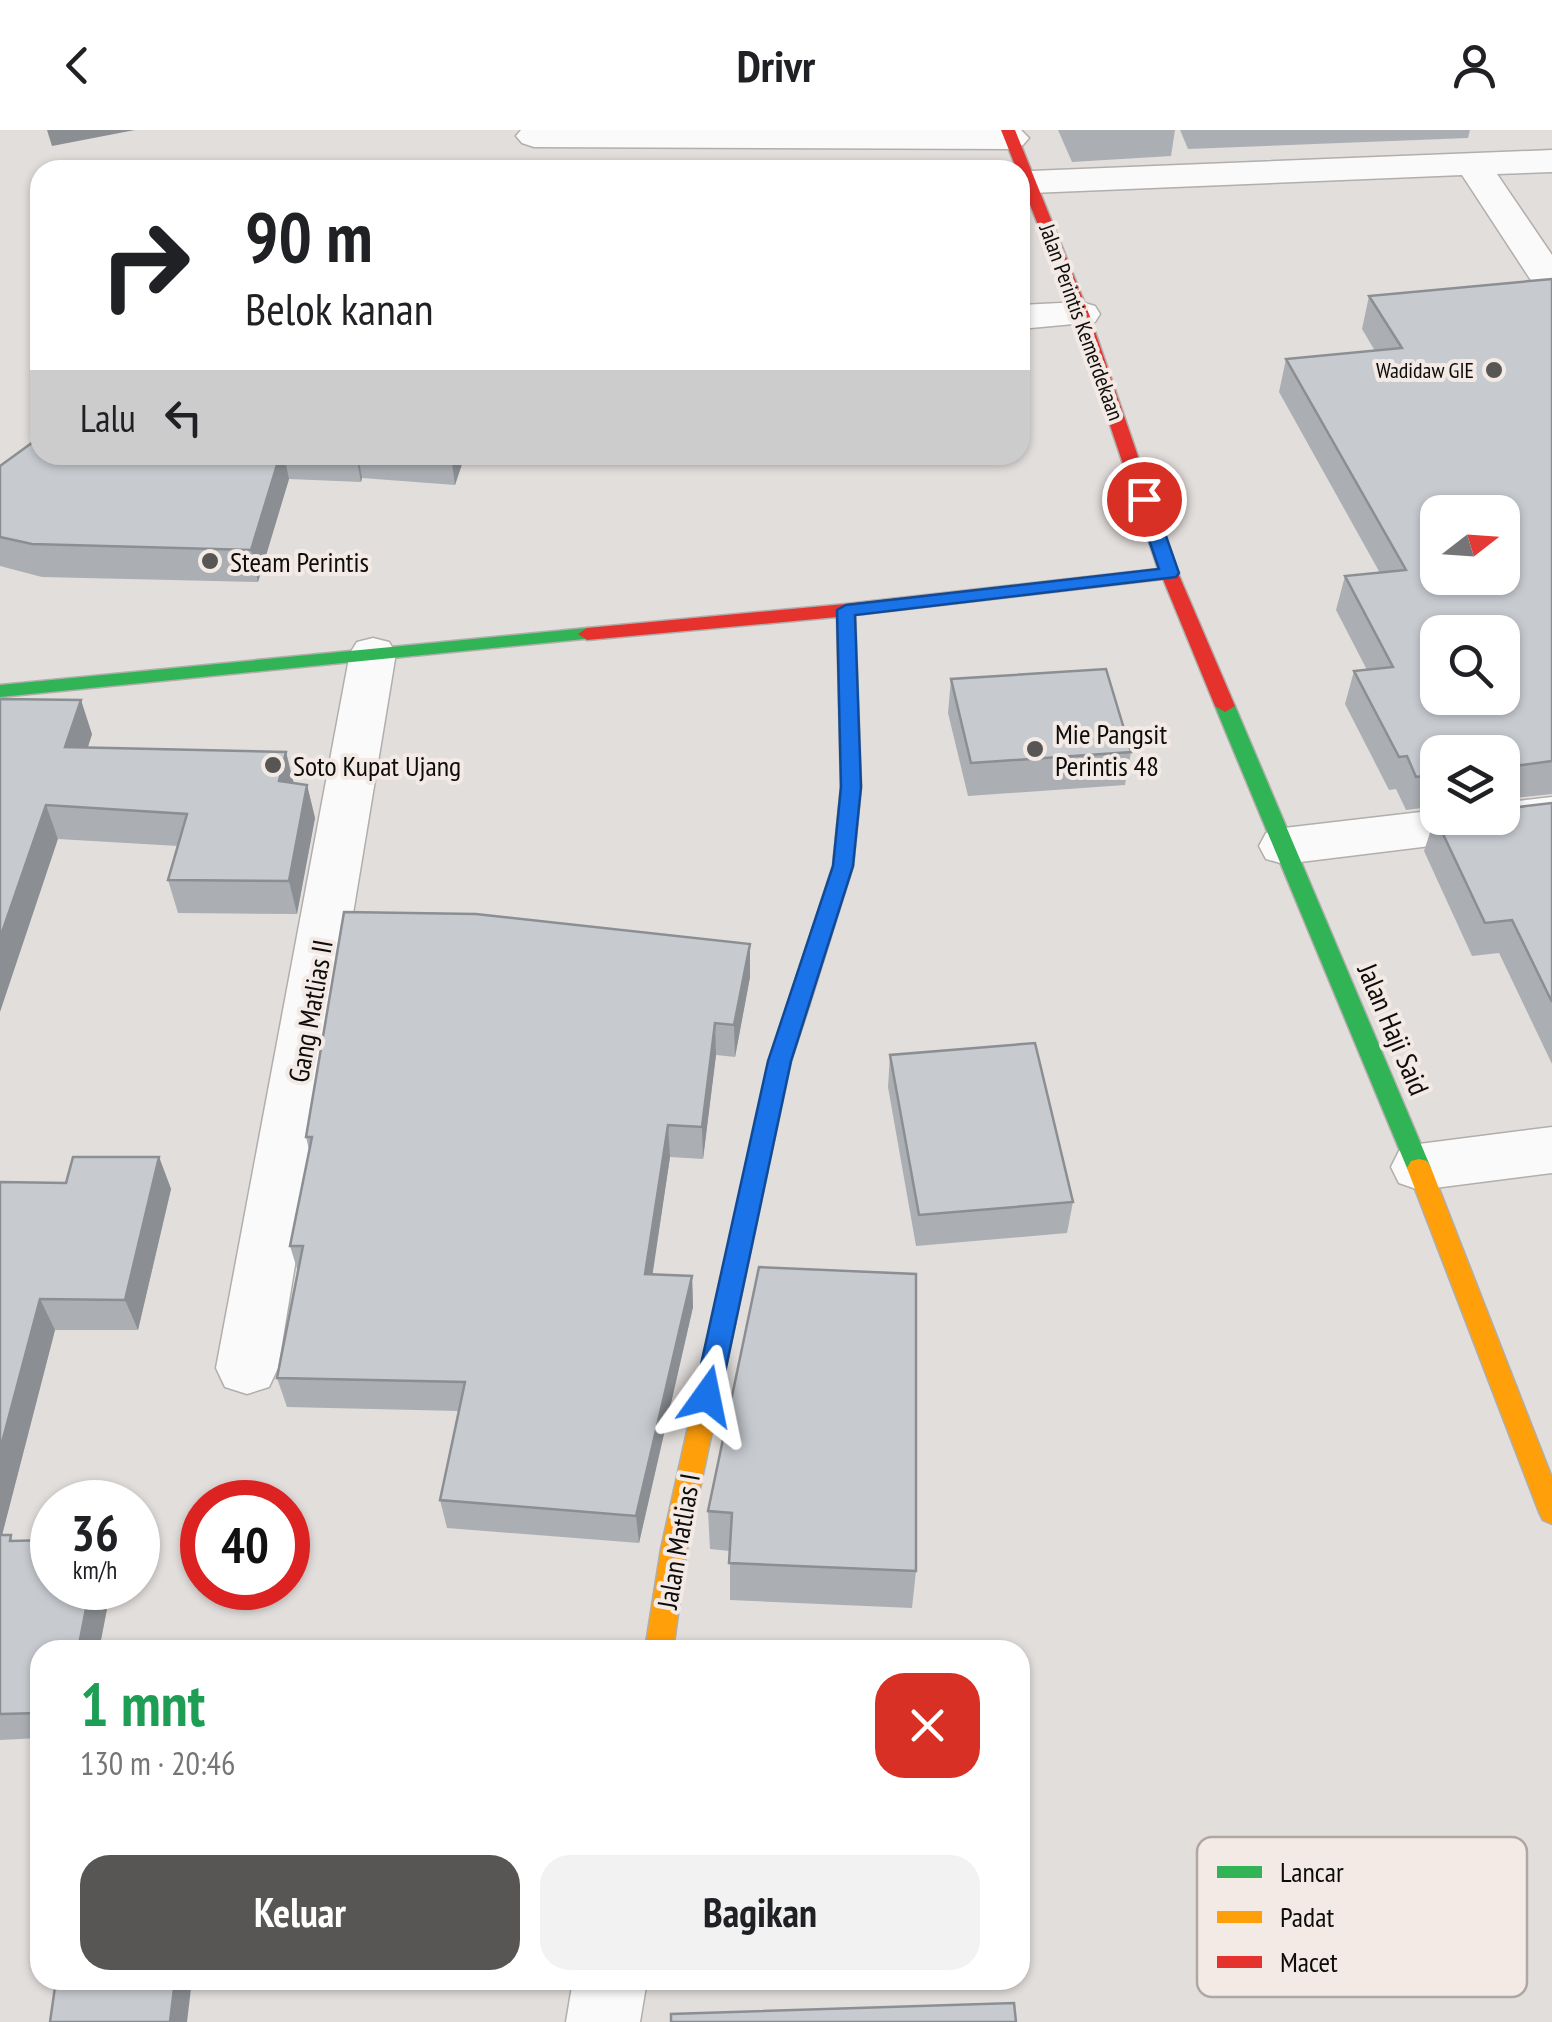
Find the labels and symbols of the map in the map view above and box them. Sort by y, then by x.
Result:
street label: Jalan Perintis Kemerdekaan [1033,219,1131,424]
place label: Wadidaw GIE [1376,356,1474,384]
marker: Wadidaw GIE [1483,359,1505,381]
pin [1102,457,1187,542]
north arrow [1420,495,1520,595]
place label: Steam Perintis [230,543,369,580]
marker: Steam Perintis [199,550,221,572]
place label: Mie Pangsit Perintis 48 [1055,715,1167,784]
marker: Mie Pangsit Perintis 48 [1024,738,1046,760]
place label: Soto Kupat Ujang [293,747,461,784]
marker: Soto Kupat Ujang [262,754,284,776]
street label: Gang Matlias II [279,937,341,1085]
street label: Jalan Haji Said [1349,957,1438,1100]
position arrow [655,1344,759,1448]
street label: Jalan Matlias I [648,1471,708,1612]
speed limit sign: 40 [180,1480,310,1610]
legend [1197,1837,1527,1997]
text: Lancar [1280,1853,1344,1890]
text: Padat [1280,1898,1334,1935]
text: Macet [1280,1943,1338,1980]

